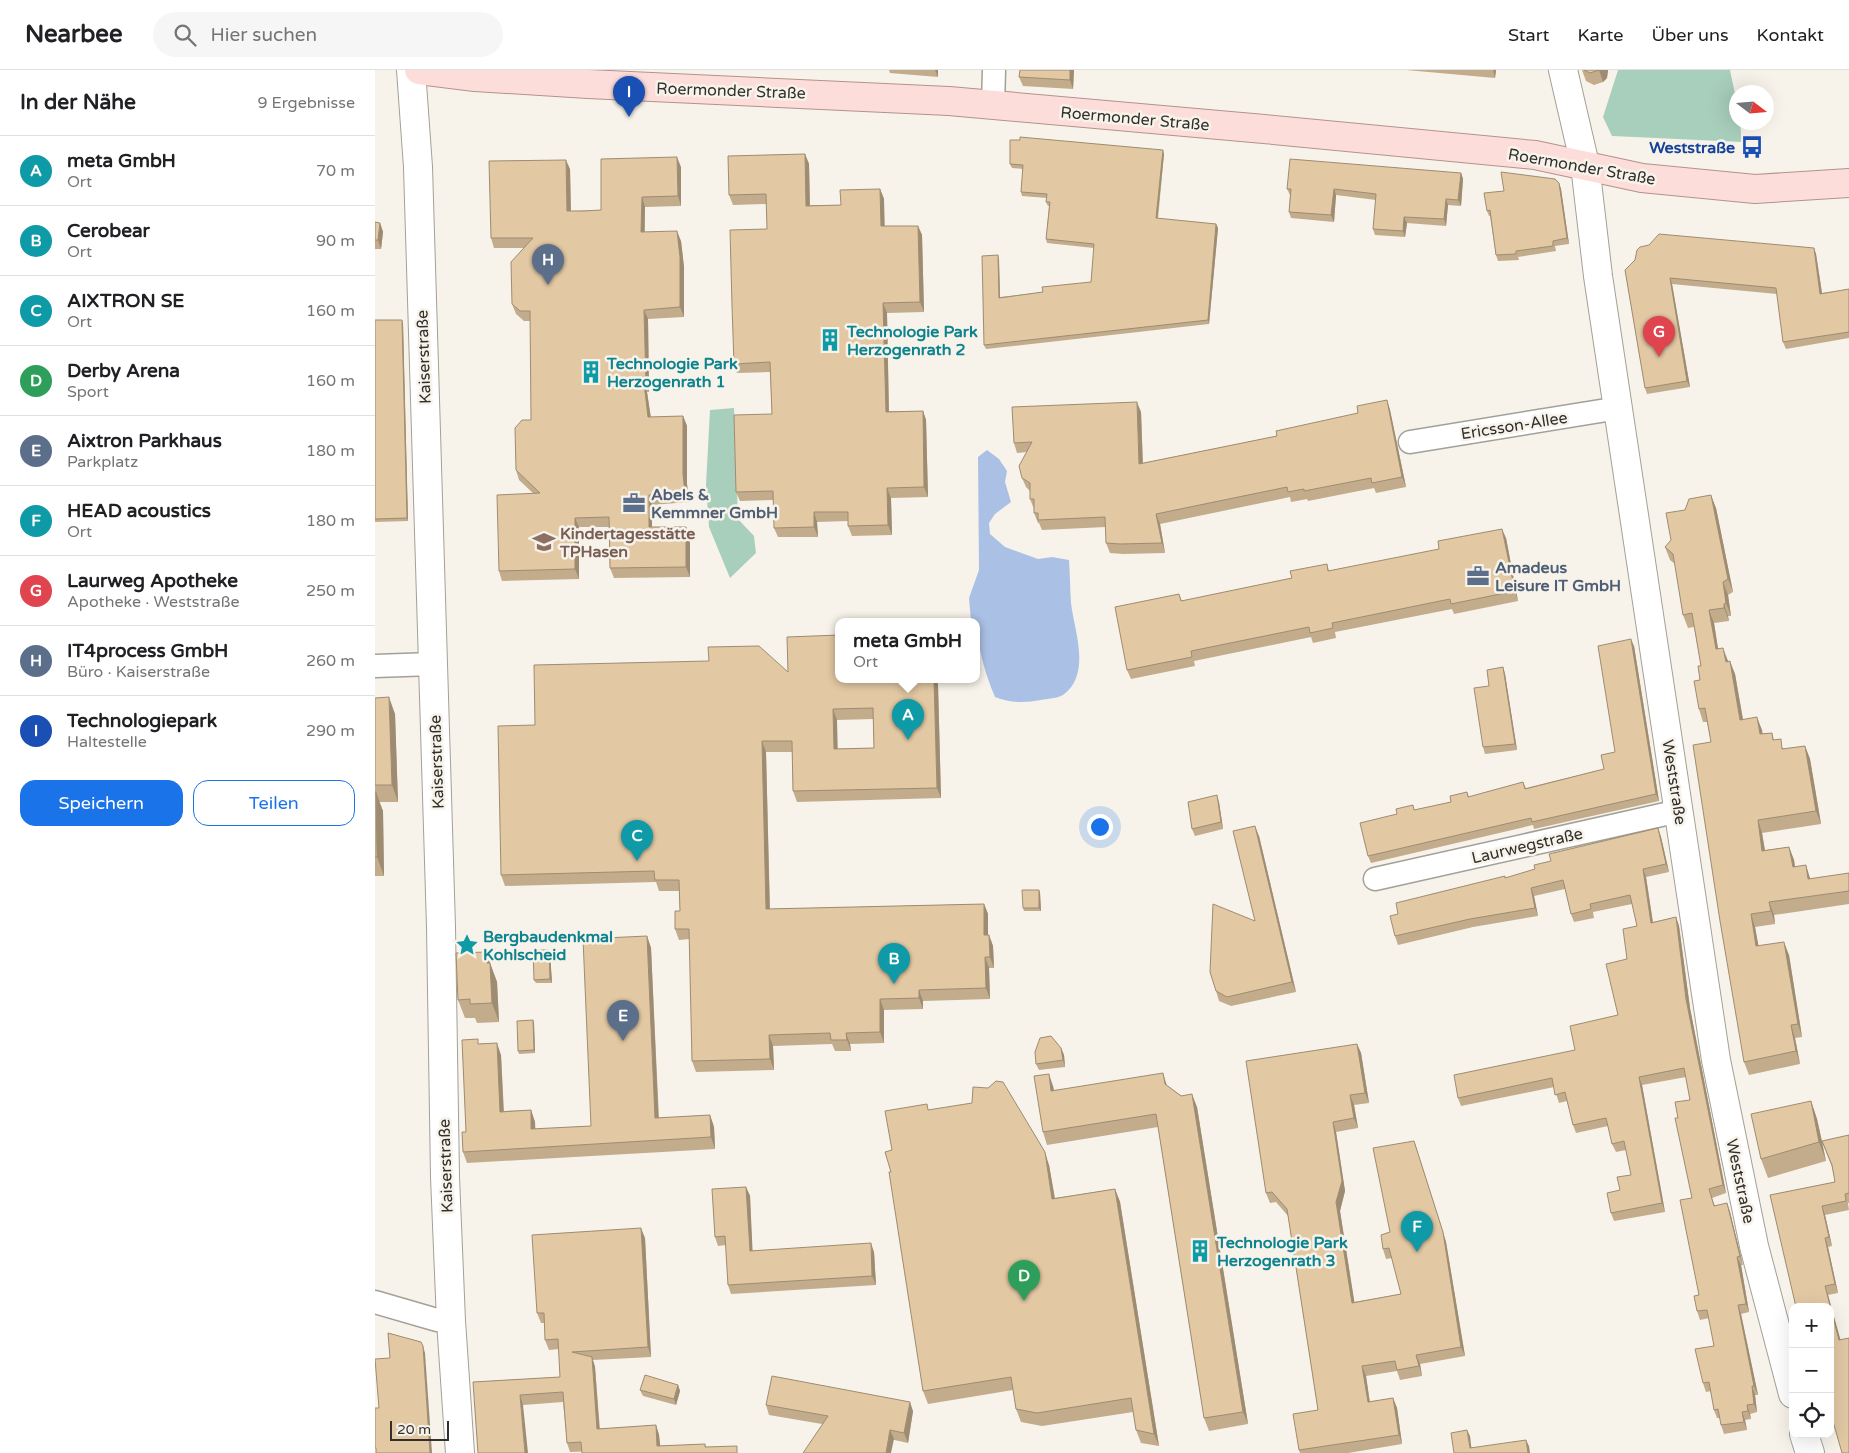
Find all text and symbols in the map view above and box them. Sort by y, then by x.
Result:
search box [153,12,503,57]
text: Nearbee [25,20,123,49]
icon: search [171,21,199,49]
text: Hier suchen [211,24,317,46]
text: Start [1508,24,1549,46]
text: Karte [1577,24,1623,46]
text: Über uns [1651,24,1729,46]
text: Kontakt [1757,24,1824,46]
pin: I [613,76,645,117]
street label: Roermonder Straße [656,78,806,104]
north arrow [1729,85,1774,130]
text: In der Nähe [20,90,136,115]
text: 9 Ergebnisse [257,93,355,113]
street label: Roermonder Straße [1060,103,1210,135]
bus stop icon: Weststraße [1739,134,1765,160]
place label: Weststraße [1649,138,1735,158]
street label: Roermonder Straße [1507,144,1657,190]
text: meta GmbH [67,150,176,172]
text: A [30,161,42,181]
text: 70 m [316,161,355,181]
text: Ort [67,172,92,192]
text: Cerobear [67,220,150,242]
text: B [30,231,42,251]
text: 90 m [316,231,355,251]
text: Ort [67,242,92,262]
pin: H [532,244,564,285]
text: AIXTRON SE [67,290,185,312]
text: C [30,301,42,321]
text: 160 m [306,301,355,321]
street label: Kaiserstraße [412,310,436,404]
text: Ort [67,312,92,332]
pin: G [1643,316,1675,357]
place label: Technologie Park Herzogenrath 2 [846,322,978,360]
building icon: Technologie Park Herzogenrath 2 [817,327,843,353]
place label: Technologie Park Herzogenrath 1 [606,354,738,392]
building icon: Technologie Park Herzogenrath 1 [578,359,604,385]
text: Derby Arena [67,360,180,382]
text: D [30,371,42,391]
text: 160 m [306,371,355,391]
text: Sport [67,382,109,402]
street label: Ericsson-Allee [1459,408,1569,444]
text: Aixtron Parkhaus [67,430,222,452]
text: E [31,441,41,461]
text: 180 m [306,441,355,461]
text: Parkplatz [67,452,138,472]
place label: Abels & Kemmner GmbH [651,485,778,523]
office icon: Abels & Kemmner GmbH [621,490,647,516]
text: HEAD acoustics [67,500,211,522]
text: F [31,511,41,531]
text: 180 m [306,511,355,531]
text: Ort [67,522,92,542]
place label: Kindertagesstätte TPHasen [559,524,695,562]
school or university icon: Kindertagesstätte TPHasen [531,529,557,555]
place label: Amadeus Leisure IT GmbH [1495,558,1621,596]
office icon: Amadeus Leisure IT GmbH [1465,563,1491,589]
text: Laurweg Apotheke [67,570,238,592]
text: G [30,581,42,601]
text: 250 m [306,581,355,601]
text: Apotheke · Weststraße [67,592,240,612]
popup [835,618,980,683]
text: meta GmbH [853,630,962,652]
text: IT4process GmbH [67,640,228,662]
text: H [30,651,42,671]
text: 260 m [306,651,355,671]
text: Ort [853,652,878,672]
text: Büro · Kaiserstraße [67,662,210,682]
pin: A [892,699,924,740]
text: Technologiepark [67,710,217,732]
street label: Kaiserstraße [425,715,449,809]
text: I [34,721,38,741]
text: 290 m [306,721,355,741]
text: Haltestelle [67,732,147,752]
street label: Weststraße [1657,738,1691,826]
button: Speichern [20,780,183,826]
button: Teilen [193,780,355,826]
your location [1087,814,1113,840]
pin: C [621,820,653,861]
street label: Laurwegstraße [1470,823,1585,868]
place label: Bergbaudenkmal Kohlscheid [483,927,613,965]
place icon: Bergbaudenkmal Kohlscheid [454,932,480,958]
pin: B [878,943,910,984]
pin: E [607,1000,639,1041]
street label: Kaiserstraße [434,1119,458,1213]
street label: Weststraße [1721,1137,1759,1225]
pin: F [1401,1211,1433,1252]
place label: Technologie Park Herzogenrath 3 [1216,1233,1348,1271]
building icon: Technologie Park Herzogenrath 3 [1187,1238,1213,1264]
pin: D [1008,1260,1040,1301]
map controls [1789,1303,1834,1438]
button: + [1789,1303,1834,1348]
button: − [1789,1348,1834,1393]
button: locate [1789,1393,1834,1438]
scale bar [390,1418,449,1441]
text: 20 m [397,1421,431,1438]

